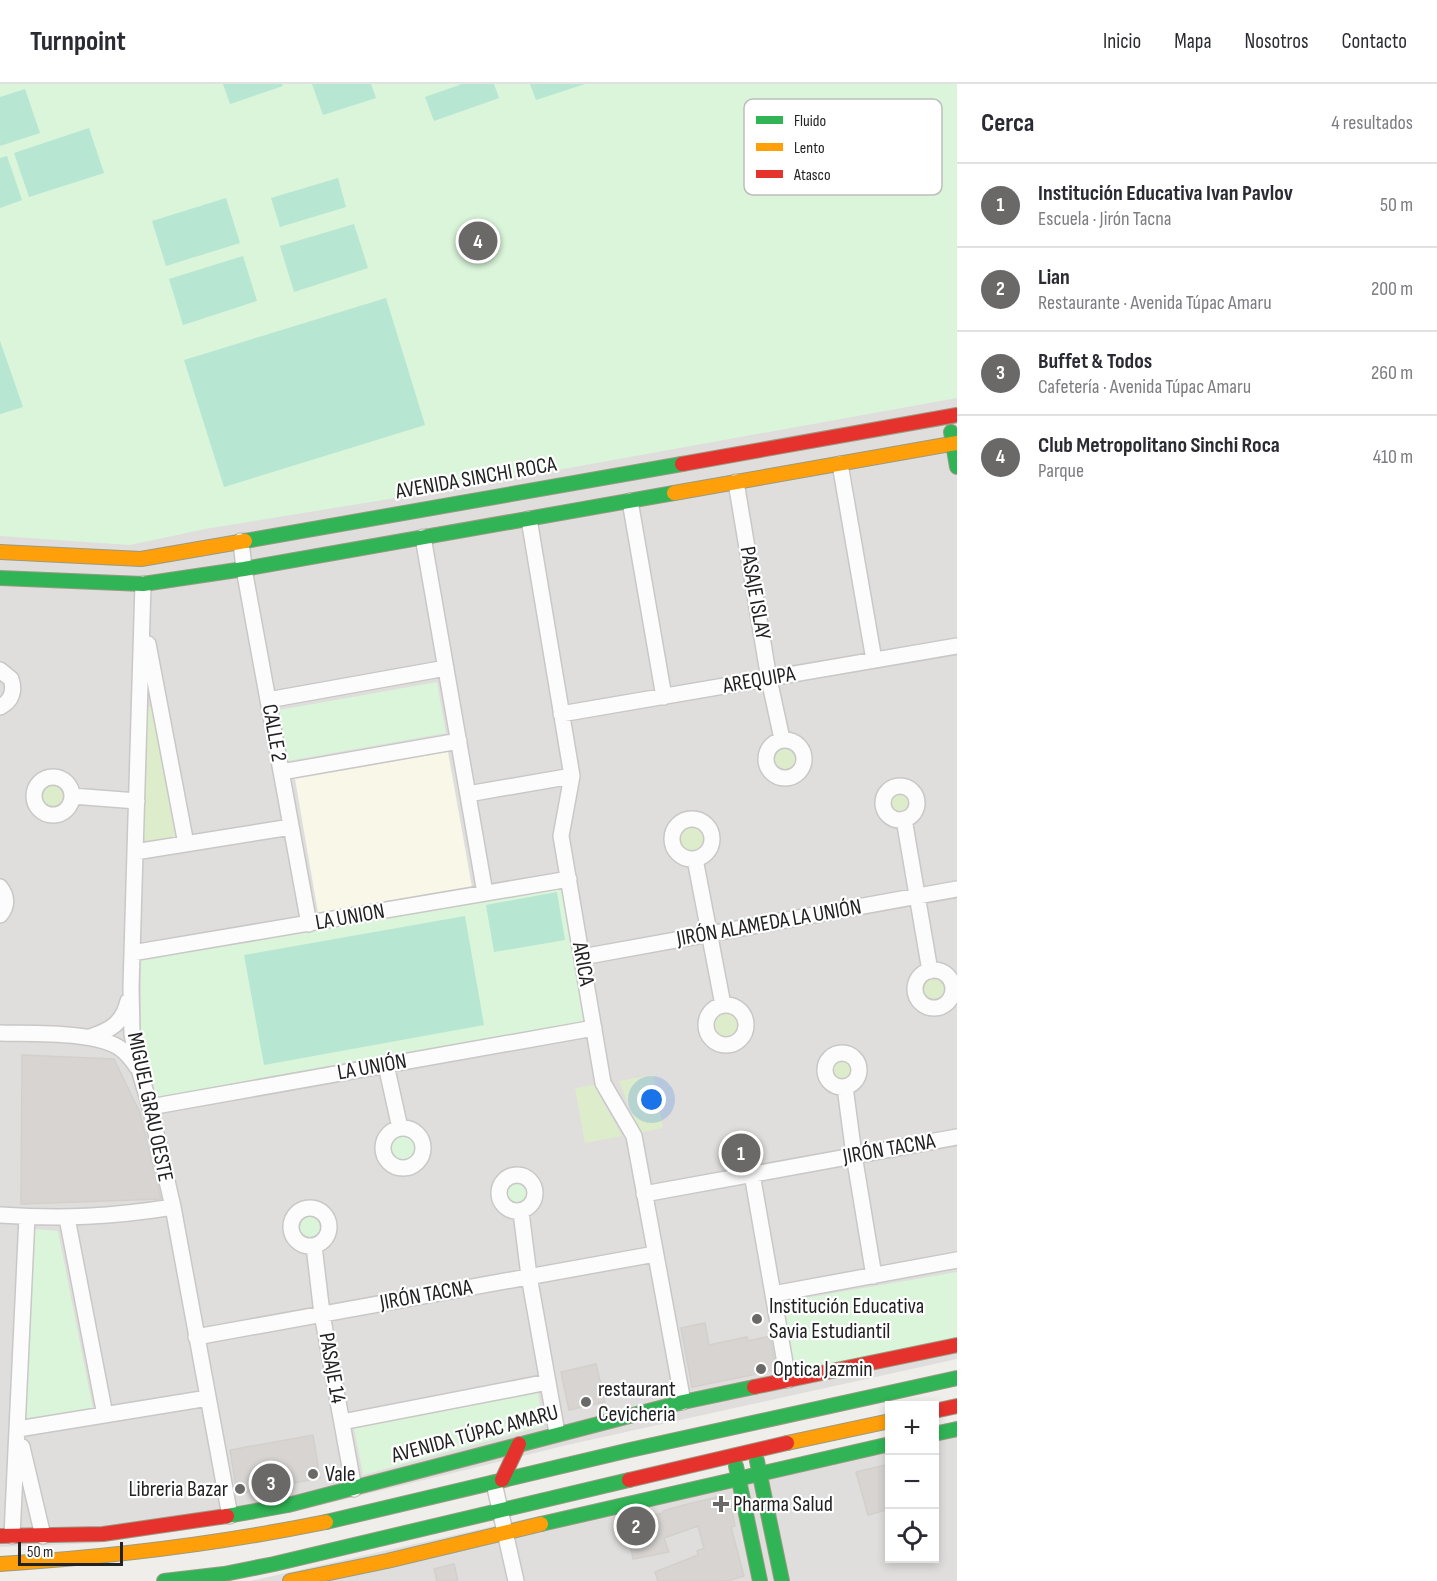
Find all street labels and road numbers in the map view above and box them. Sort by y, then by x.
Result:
street label: AVENIDA SINCHI ROCA [393,450,559,506]
street label: PASAJE ISLAY [734,544,776,642]
street label: AREQUIPA [720,660,798,700]
street label: CALLE 2 [256,702,292,764]
street label: JIRÓN ALAMEDA LA UNIÓN [673,893,864,953]
street label: LA UNION [313,898,387,936]
street label: ARICA [566,939,600,989]
street label: MIGUEL GRAU OESTE [121,1030,179,1184]
street label: LA UNIÓN [335,1048,409,1086]
street label: JIRÓN TACNA [840,1128,938,1171]
street label: JIRÓN TACNA [377,1274,475,1317]
street label: PASAJE 14 [313,1331,351,1405]
street label: AVENIDA TÚPAC AMARU [388,1399,561,1470]

